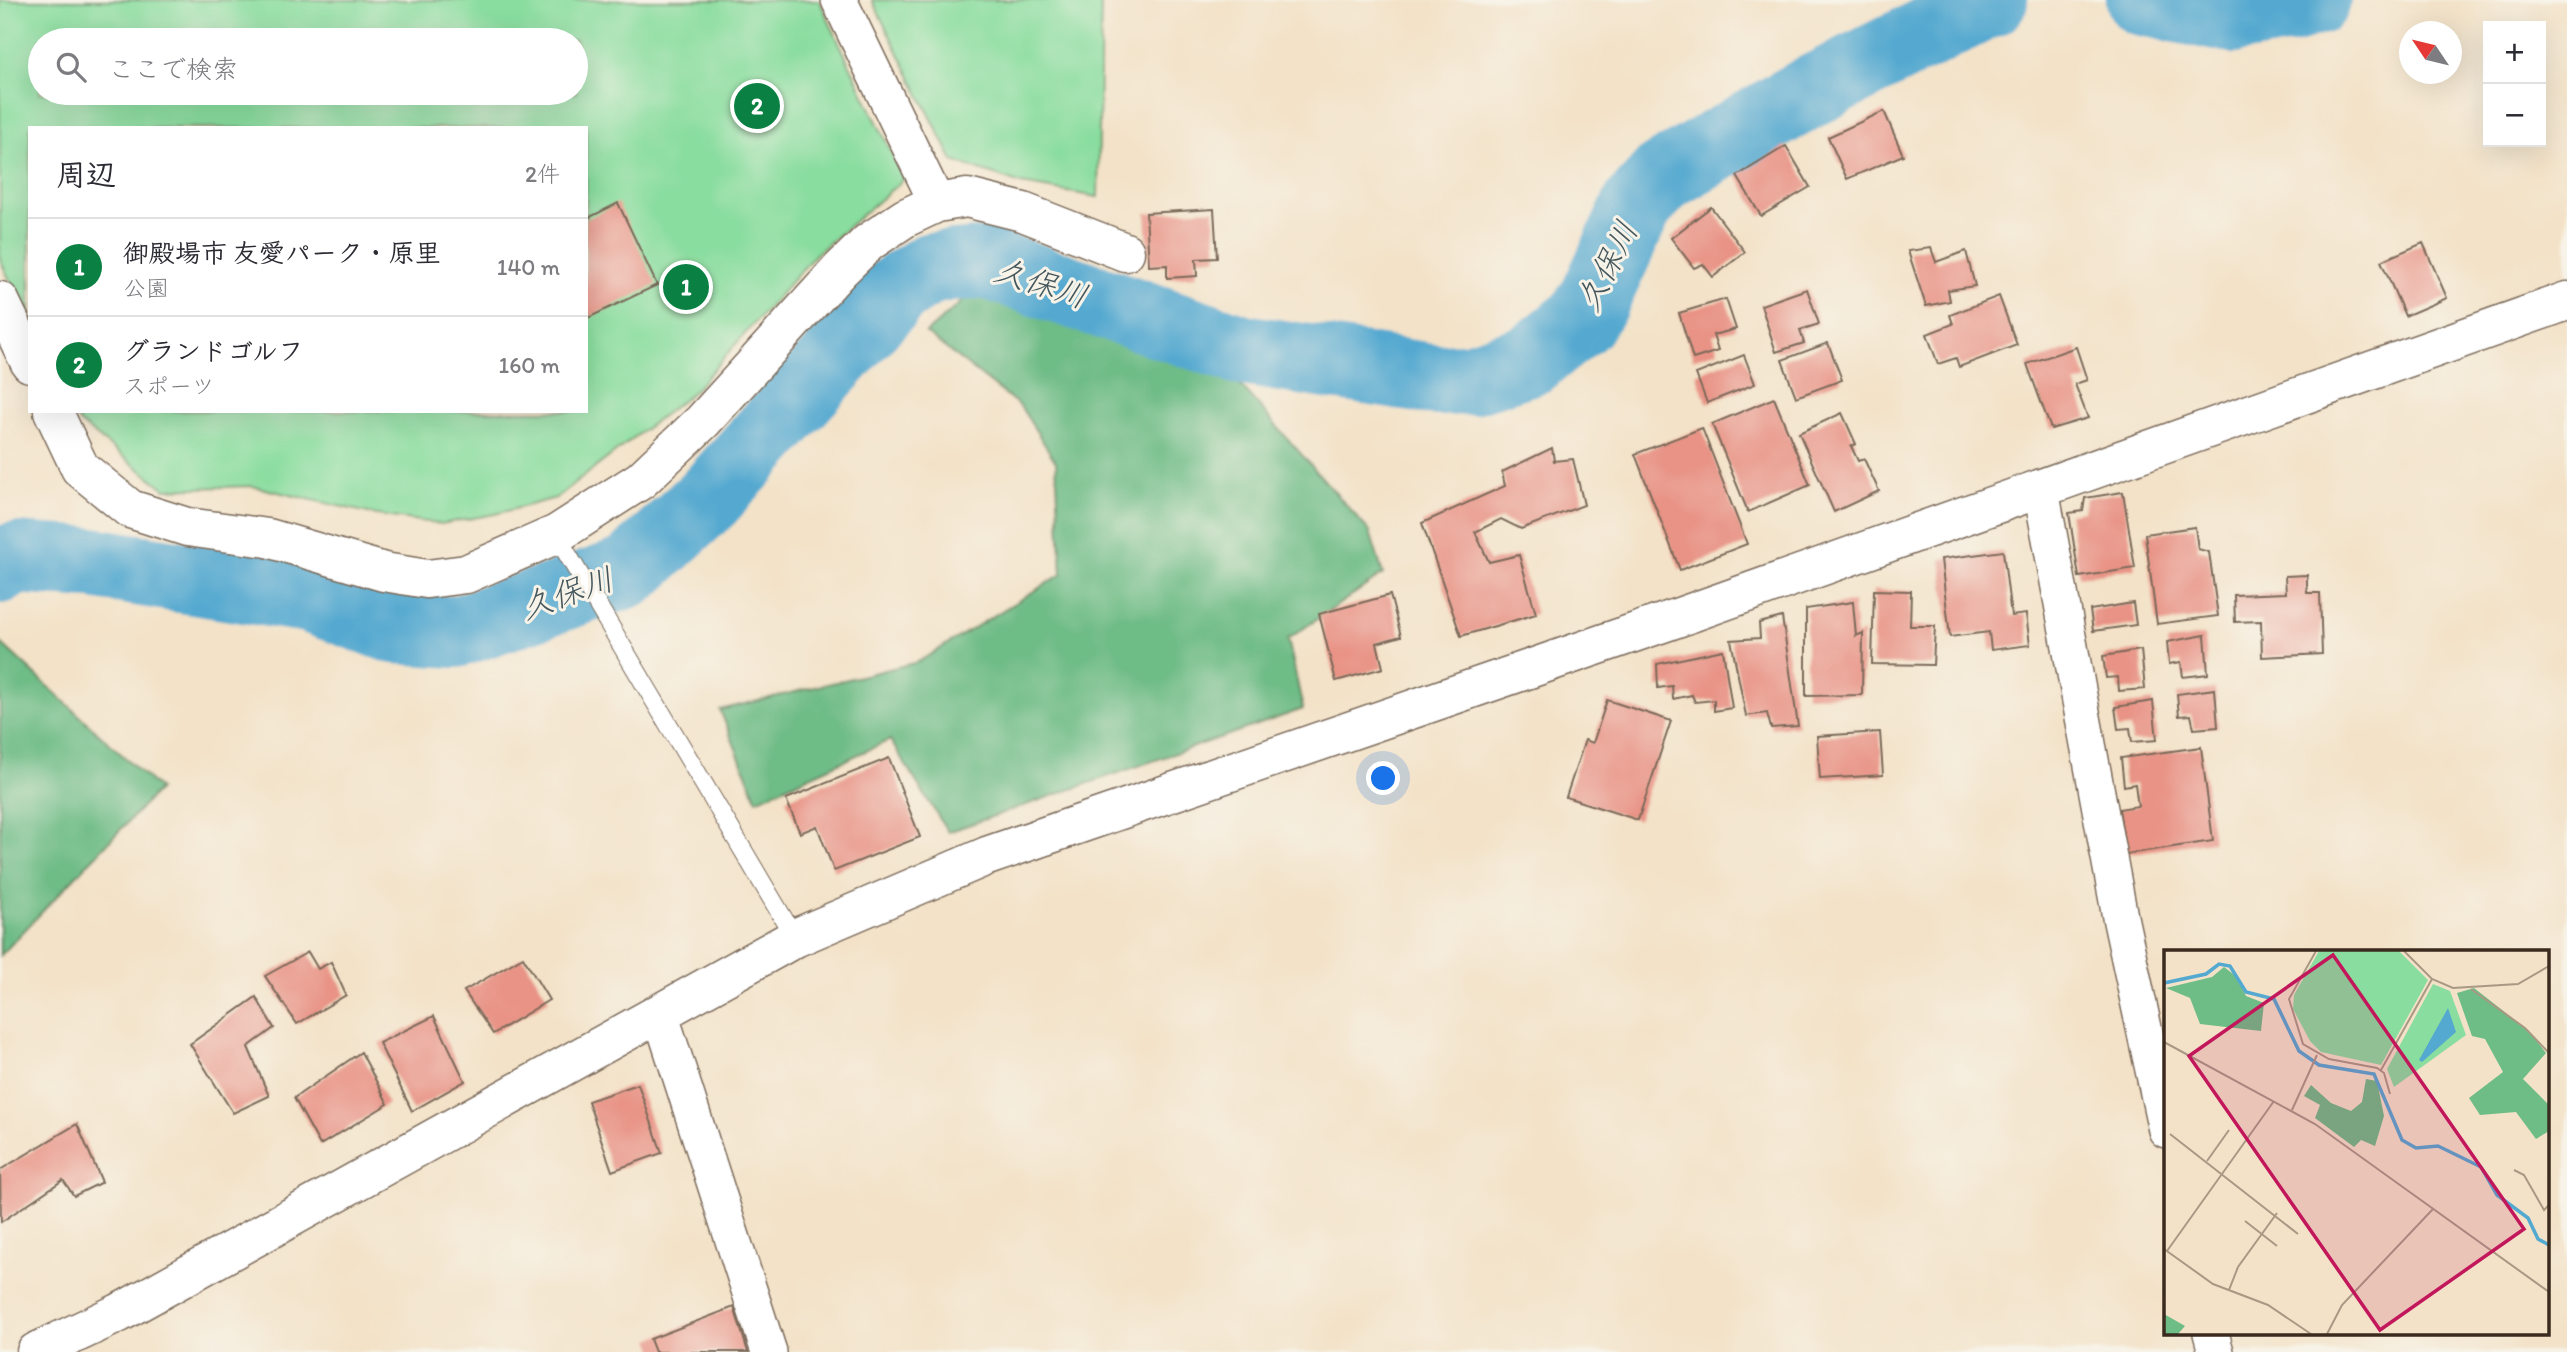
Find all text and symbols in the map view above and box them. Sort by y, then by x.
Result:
north arrow [2399,21,2462,84]
map controls [2483,21,2546,147]
button: + [2483,21,2546,84]
search box [28,28,588,105]
icon: search [52,48,90,86]
text: ここで検索 [108,53,238,85]
pin: 2 [734,80,780,132]
button: − [2483,84,2546,147]
text: 周辺 [56,156,116,193]
text: 2件 [525,160,560,188]
water label: 久保川 [1568,215,1646,317]
text: 御殿場市 友愛パーク・原里 [123,237,441,269]
water label: 久保川 [989,250,1093,316]
text: 1 [74,253,84,281]
text: 140 m [497,253,560,281]
pin: 1 [663,261,709,313]
text: 公園 [123,274,169,302]
text: グランドゴルフ [123,335,304,367]
text: 2 [73,351,85,379]
text: 160 m [498,351,560,379]
text: スポーツ [123,372,215,400]
water label: 久保川 [515,559,619,627]
your location [1366,761,1400,795]
inset map [2164,950,2550,1334]

